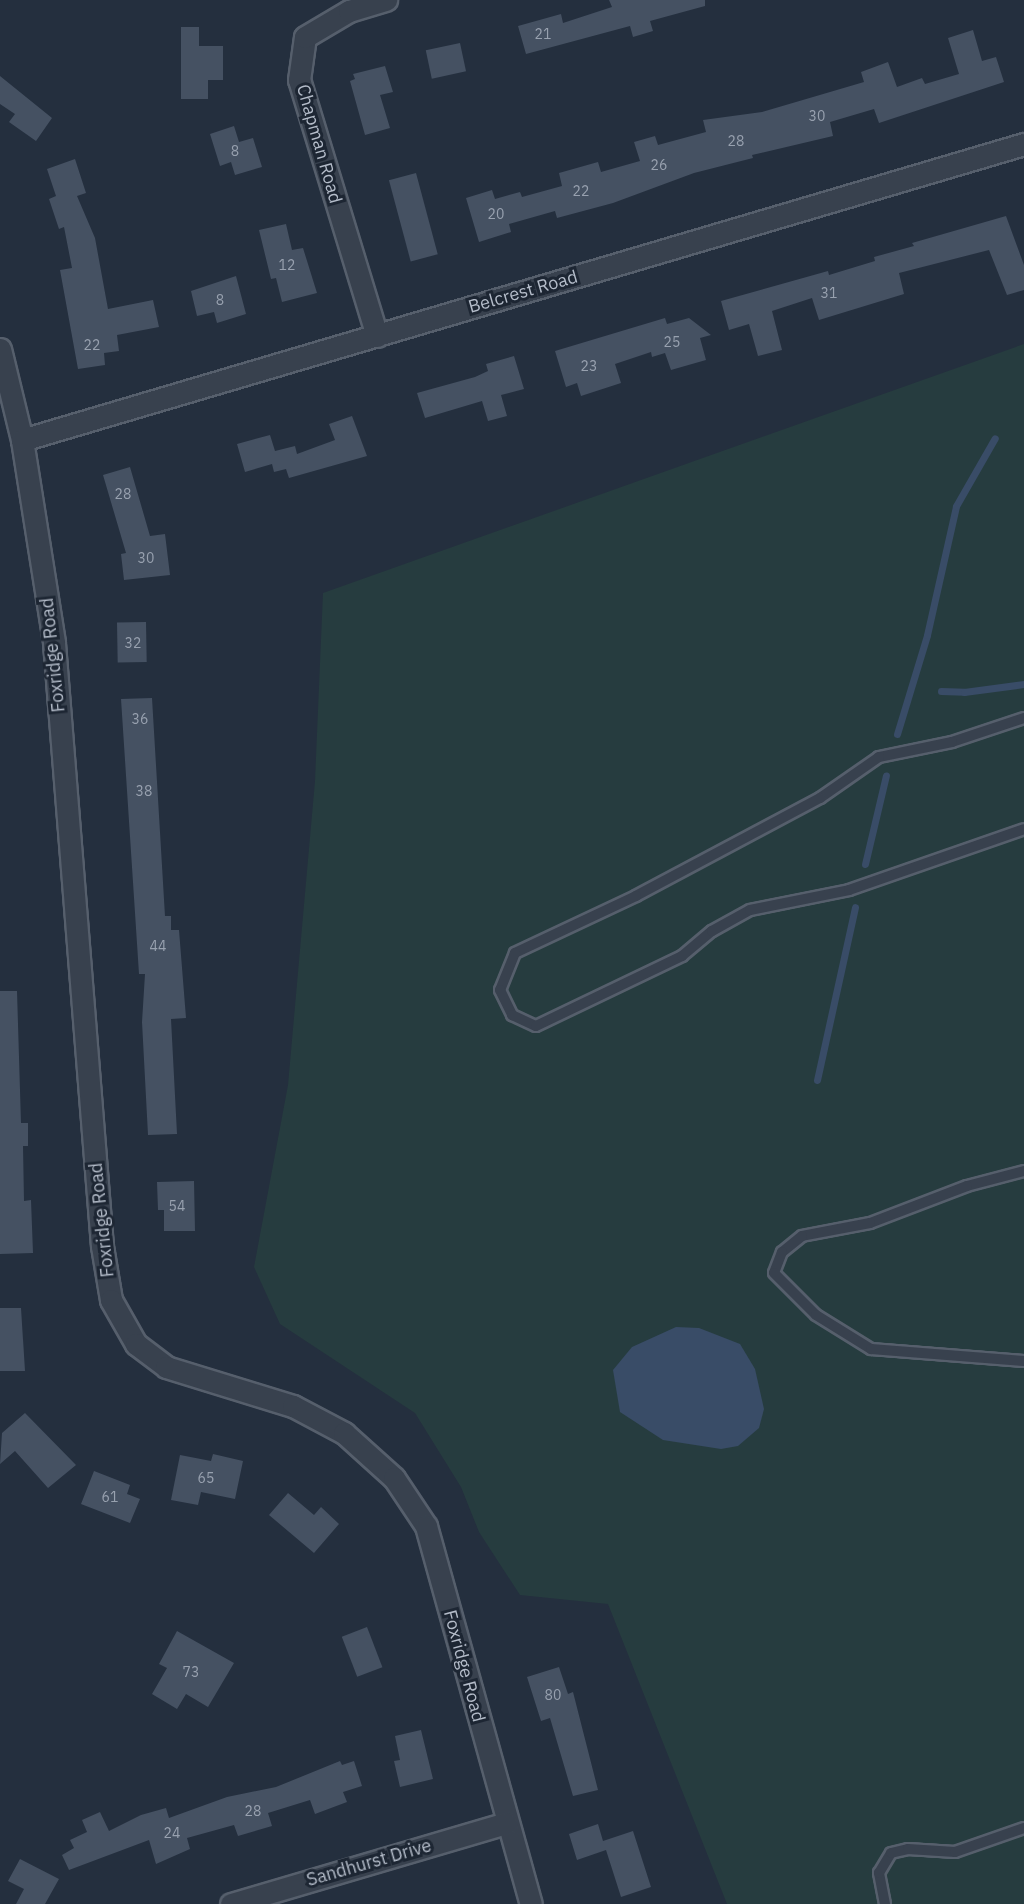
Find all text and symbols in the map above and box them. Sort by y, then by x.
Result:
house number: 21 [535,26,551,42]
street label: Chapman Road [292,82,346,206]
house number: 30 [809,108,825,124]
house number: 28 [728,133,744,149]
house number: 8 [231,143,239,159]
house number: 26 [651,157,667,173]
house number: 22 [573,183,589,199]
house number: 20 [488,206,504,222]
house number: 12 [279,257,295,273]
street label: Belcrest Road [466,266,580,318]
house number: 31 [821,285,837,301]
house number: 8 [216,292,224,308]
house number: 25 [664,334,680,350]
house number: 22 [84,337,100,353]
house number: 23 [581,358,597,374]
house number: 28 [115,486,131,502]
house number: 30 [138,550,154,566]
street label: Foxridge Road [36,597,70,713]
house number: 32 [125,635,141,651]
house number: 36 [132,711,148,727]
house number: 38 [136,783,152,799]
house number: 44 [150,938,166,954]
street label: Foxridge Road [85,1162,119,1278]
house number: 54 [169,1198,185,1214]
house number: 65 [198,1470,214,1486]
house number: 61 [102,1489,118,1505]
street label: Foxridge Road [439,1608,489,1724]
house number: 73 [183,1664,199,1680]
house number: 80 [545,1687,561,1703]
house number: 28 [245,1803,261,1819]
house number: 24 [164,1825,180,1841]
street label: Sandhurst Drive [304,1835,434,1891]

